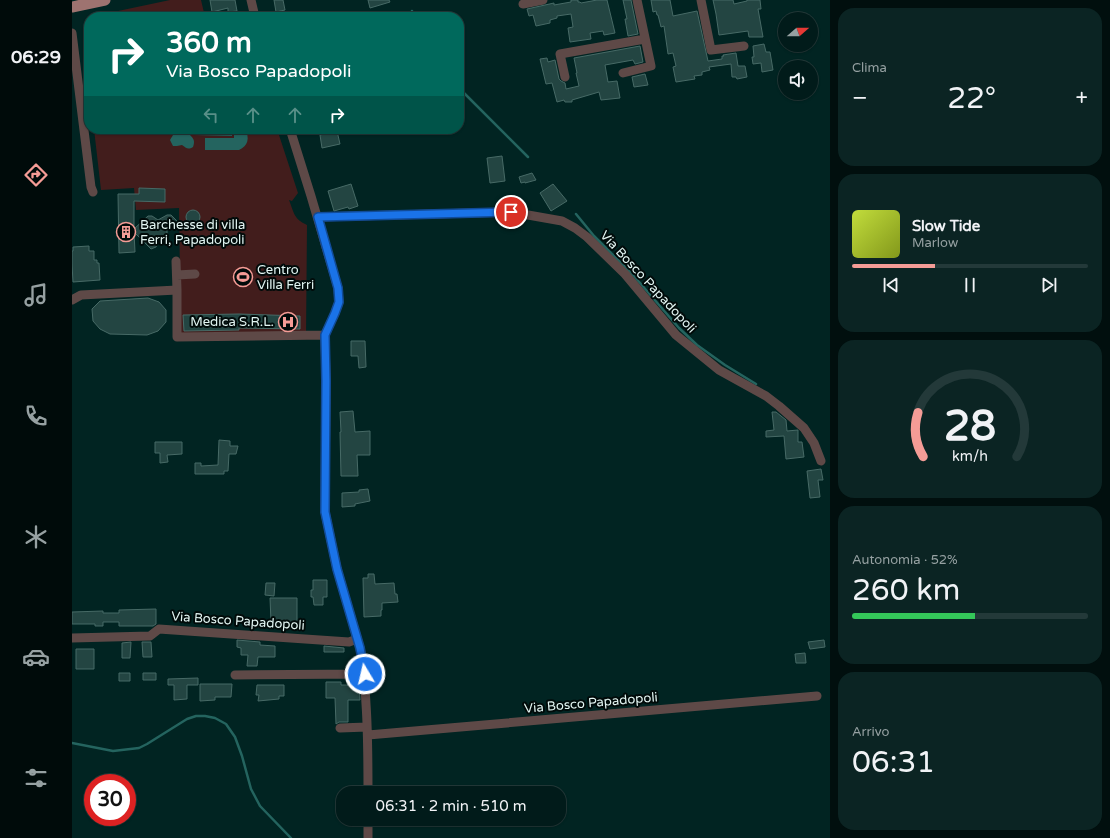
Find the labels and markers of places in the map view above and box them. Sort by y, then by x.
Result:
pin [494,195,528,229]
place label: Barchesse di villa Ferri, Papadopoli [140,217,245,248]
building icon: Barchesse di villa Ferri, Papadopoli [115,221,137,243]
place label: Centro Villa Ferri [257,262,314,293]
sports icon: Centro Villa Ferri [232,266,254,288]
hospital icon: Medica S.R.L. [277,311,299,333]
place label: Medica S.R.L. [190,314,274,330]

